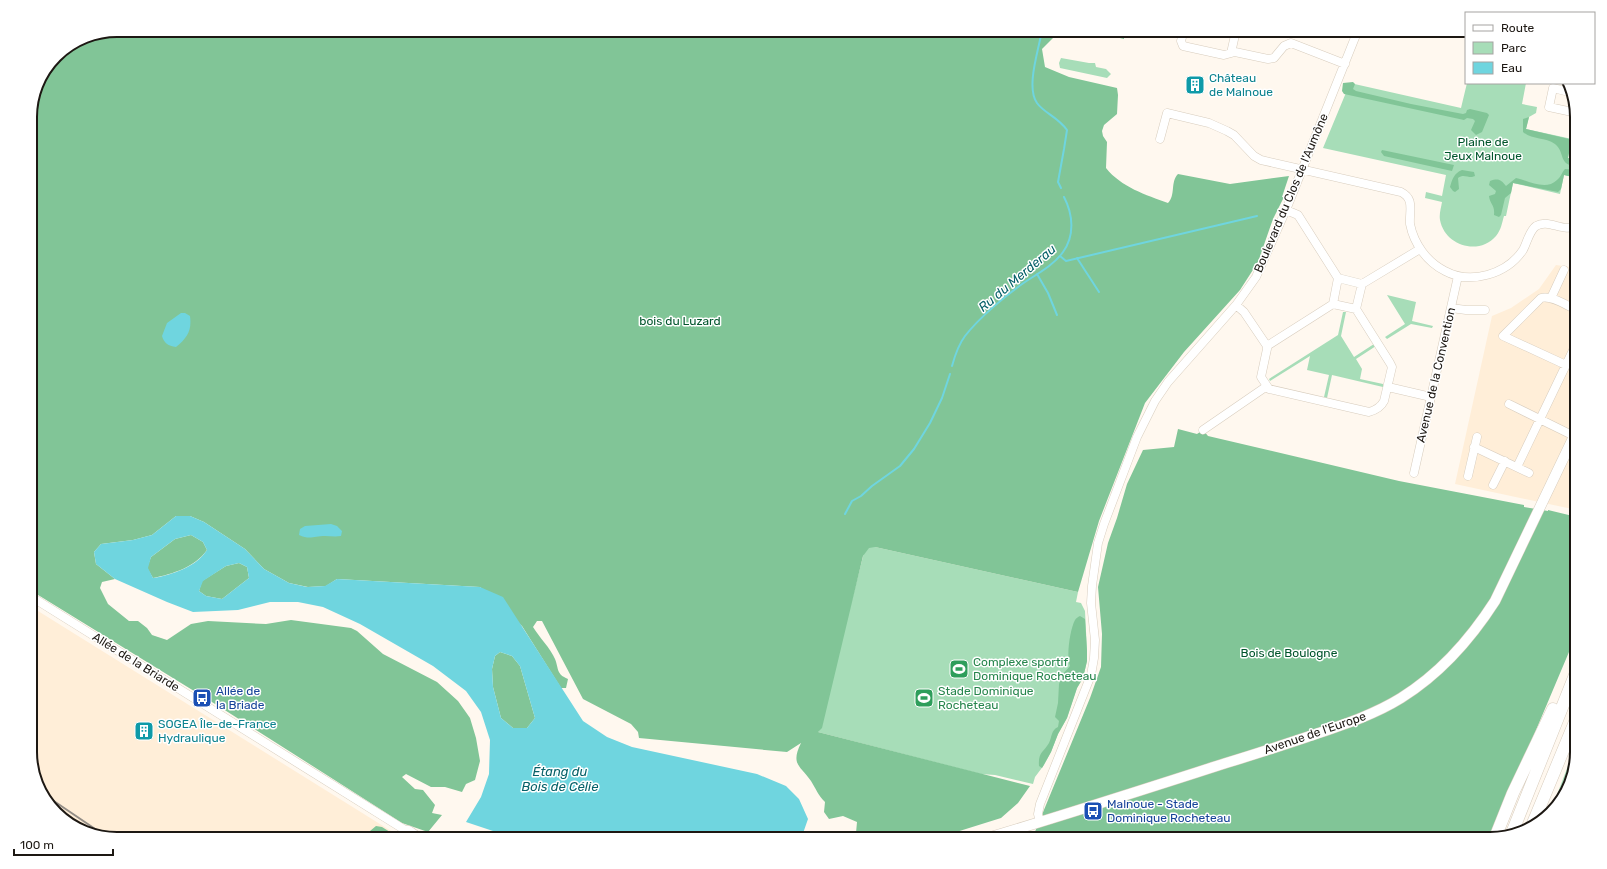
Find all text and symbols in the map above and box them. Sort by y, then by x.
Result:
legend [1465,12,1595,84]
text: Route [1501,21,1535,35]
text: Parc [1501,41,1527,55]
text: Eau [1501,61,1522,75]
place label: Château de Malnoue [1209,71,1273,99]
building icon: Château de Malnoue [1184,74,1206,96]
street label: Boulevard du Clos de l'Aumône [1251,111,1331,275]
park label: Plaine de Jeux Malnoue [1444,135,1522,163]
water label: Ru du Merderau [975,241,1059,315]
street label: Avenue de la Convention [1414,306,1458,444]
park label: bois du Luzard [639,314,721,328]
street label: Allée de la Briarde [90,630,182,695]
park label: Bois de Boulogne [1241,646,1338,660]
place label: Complexe sportif Dominique Rocheteau [973,655,1097,683]
sports icon: Complexe sportif Dominique Rocheteau [948,658,970,680]
place label: Allée de la Briade [216,684,265,712]
place label: Stade Dominique Rocheteau [938,684,1034,712]
bus stop icon: Allée de la Briade [191,687,213,709]
sports icon: Stade Dominique Rocheteau [913,687,935,709]
street label: Avenue de l'Europe [1262,709,1368,757]
place label: SOGEA Île-de-France Hydraulique [158,717,277,745]
building icon: SOGEA Île-de-France Hydraulique [133,720,155,742]
water label: Étang du Bois de Célie [522,764,598,794]
place label: Malnoue - Stade Dominique Rocheteau [1107,797,1231,825]
bus stop icon: Malnoue - Stade Dominique Rocheteau [1082,800,1104,822]
scale bar [14,831,113,857]
text: 100 m [20,838,54,852]

